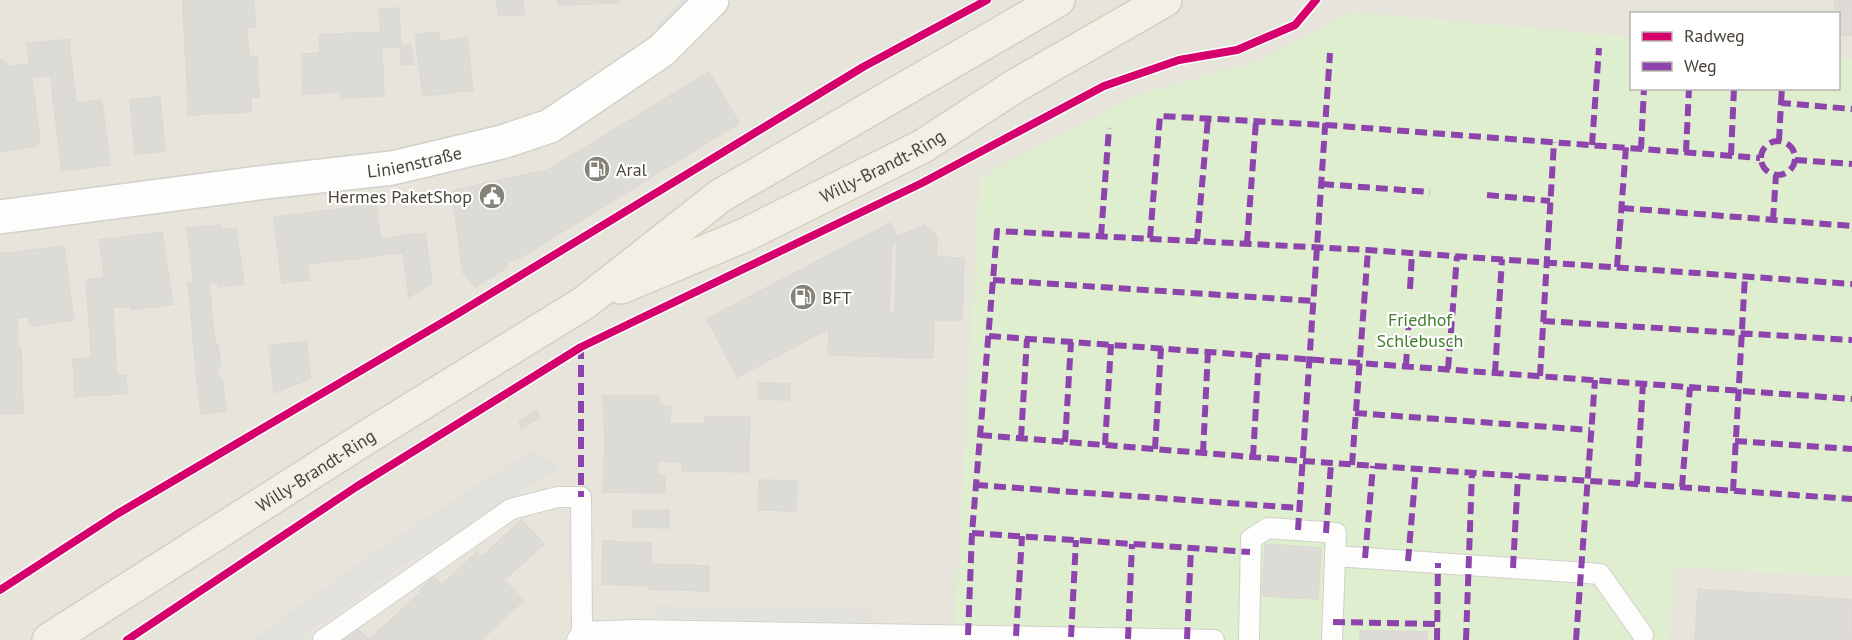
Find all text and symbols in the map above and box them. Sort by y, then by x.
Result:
legend [1630,12,1840,90]
text: Radweg [1684,24,1745,47]
text: Weg [1684,54,1717,77]
street label: Willy-Brandt-Ring [816,124,949,207]
street label: Linienstraße [366,140,464,182]
fuel station icon: Aral [582,154,612,184]
place label: Aral [616,158,648,181]
public building icon: Hermes PaketShop [477,181,507,211]
place label: Hermes PaketShop [328,185,472,208]
fuel station icon: BFT [788,282,818,312]
place label: BFT [822,286,852,309]
park label: Friedhof Schlebusch [1377,308,1463,352]
street label: Willy-Brandt-Ring [251,423,379,517]

